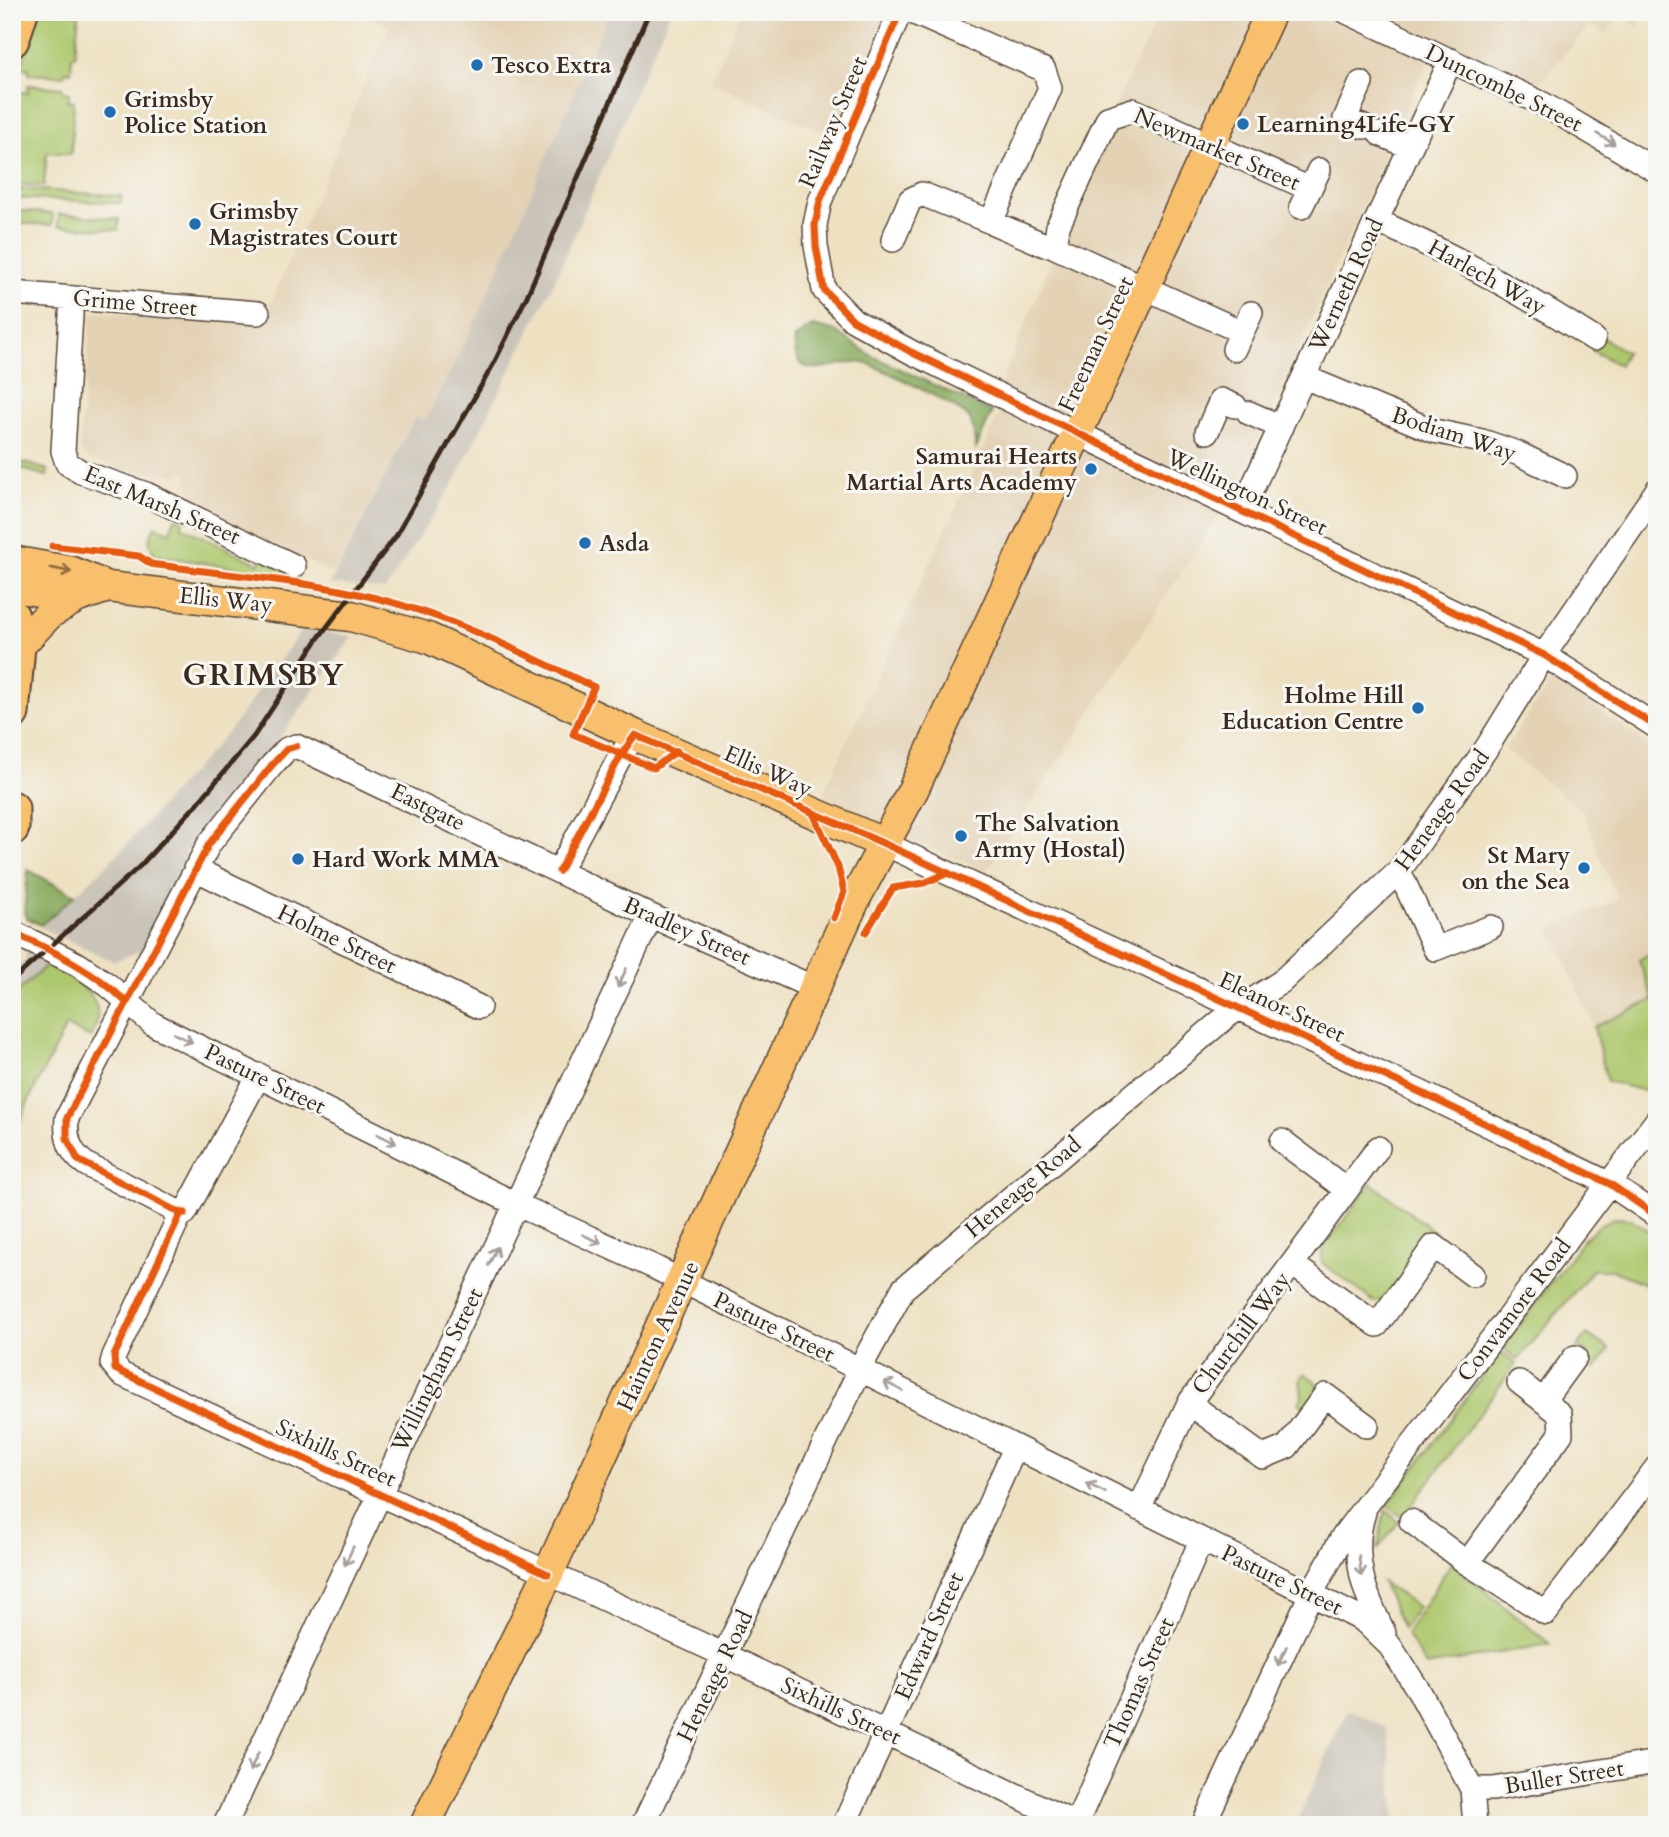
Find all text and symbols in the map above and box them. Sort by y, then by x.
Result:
street label: Duncombe Street [1420,37,1588,139]
place label: Tesco Extra [491,50,612,81]
street label: Railway Street [791,51,875,193]
marker: Tesco Extra [469,57,485,73]
place label: Grimsby Police Station [124,84,267,141]
street label: Newmarket Street [1129,100,1305,198]
marker: Grimsby Police Station [102,104,118,120]
place label: Learning4Life-GY [1257,109,1456,140]
marker: Learning4Life-GY [1235,116,1251,132]
one-way arrow [1596,133,1616,147]
place label: Grimsby Magistrates Court [209,196,397,253]
street label: Werneth Road [1301,212,1391,358]
marker: Grimsby Magistrates Court [187,216,203,232]
street label: Harlech Way [1422,232,1552,322]
street label: Freeman Street [1051,271,1141,417]
street label: Grime Street [72,282,198,324]
street label: Bodiam Way [1387,399,1521,469]
place label: Samurai Hearts Martial Arts Academy [846,441,1077,498]
street label: Wellington Street [1161,441,1333,543]
street label: East Marsh Street [79,458,245,552]
marker: Samurai Hearts Martial Arts Academy [1083,461,1099,477]
place label: Asda [599,528,650,559]
marker: Asda [577,535,593,551]
one-way arrow [49,563,72,577]
street label: Ellis Way [178,580,274,620]
district label: GRIMSBY [183,655,345,696]
place label: Holme Hill Education Centre [1221,680,1404,737]
marker: Holme Hill Education Centre [1410,700,1426,716]
street label: Ellis Way [719,738,817,804]
street label: Heneage Road [1387,742,1497,877]
street label: Eastgate [385,776,471,838]
place label: The Salvation Army (Hostal) [975,808,1126,865]
marker: The Salvation Army (Hostal) [953,828,969,844]
place label: St Mary on the Sea [1462,840,1571,897]
place label: Hard Work MMA [312,844,500,875]
marker: Hard Work MMA [290,851,306,867]
marker: St Mary on the Sea [1576,860,1592,876]
street label: Bradley Street [618,889,756,973]
street label: Holme Street [272,897,402,981]
street label: Eleanor Street [1214,964,1350,1050]
one-way arrow [615,967,628,988]
one-way arrow [172,1032,193,1046]
street label: Pasture Street [199,1036,331,1122]
street label: Heneage Road [958,1129,1088,1245]
one-way arrow [376,1133,397,1147]
street label: Convamore Road [1450,1231,1579,1388]
one-way arrow [581,1233,602,1246]
one-way arrow [487,1246,500,1267]
street label: Hainton Avenue [610,1256,706,1416]
street label: Churchill Way [1185,1265,1297,1401]
street label: Willingham Street [383,1283,490,1458]
street label: Pasture Street [708,1284,840,1370]
one-way arrow [883,1378,904,1392]
street label: Sixhills Street [271,1412,401,1494]
one-way arrow [1086,1480,1107,1494]
street label: Pasture Street [1216,1537,1348,1623]
one-way arrow [342,1544,355,1566]
one-way arrow [1353,1554,1366,1577]
street label: Edward Street [887,1567,971,1705]
street label: Heneage Road [670,1604,761,1747]
street label: Thomas Street [1096,1613,1182,1753]
one-way arrow [1275,1645,1289,1666]
street label: Sixhills Street [776,1670,906,1752]
one-way arrow [247,1751,260,1772]
street label: Buller Street [1502,1752,1626,1802]

